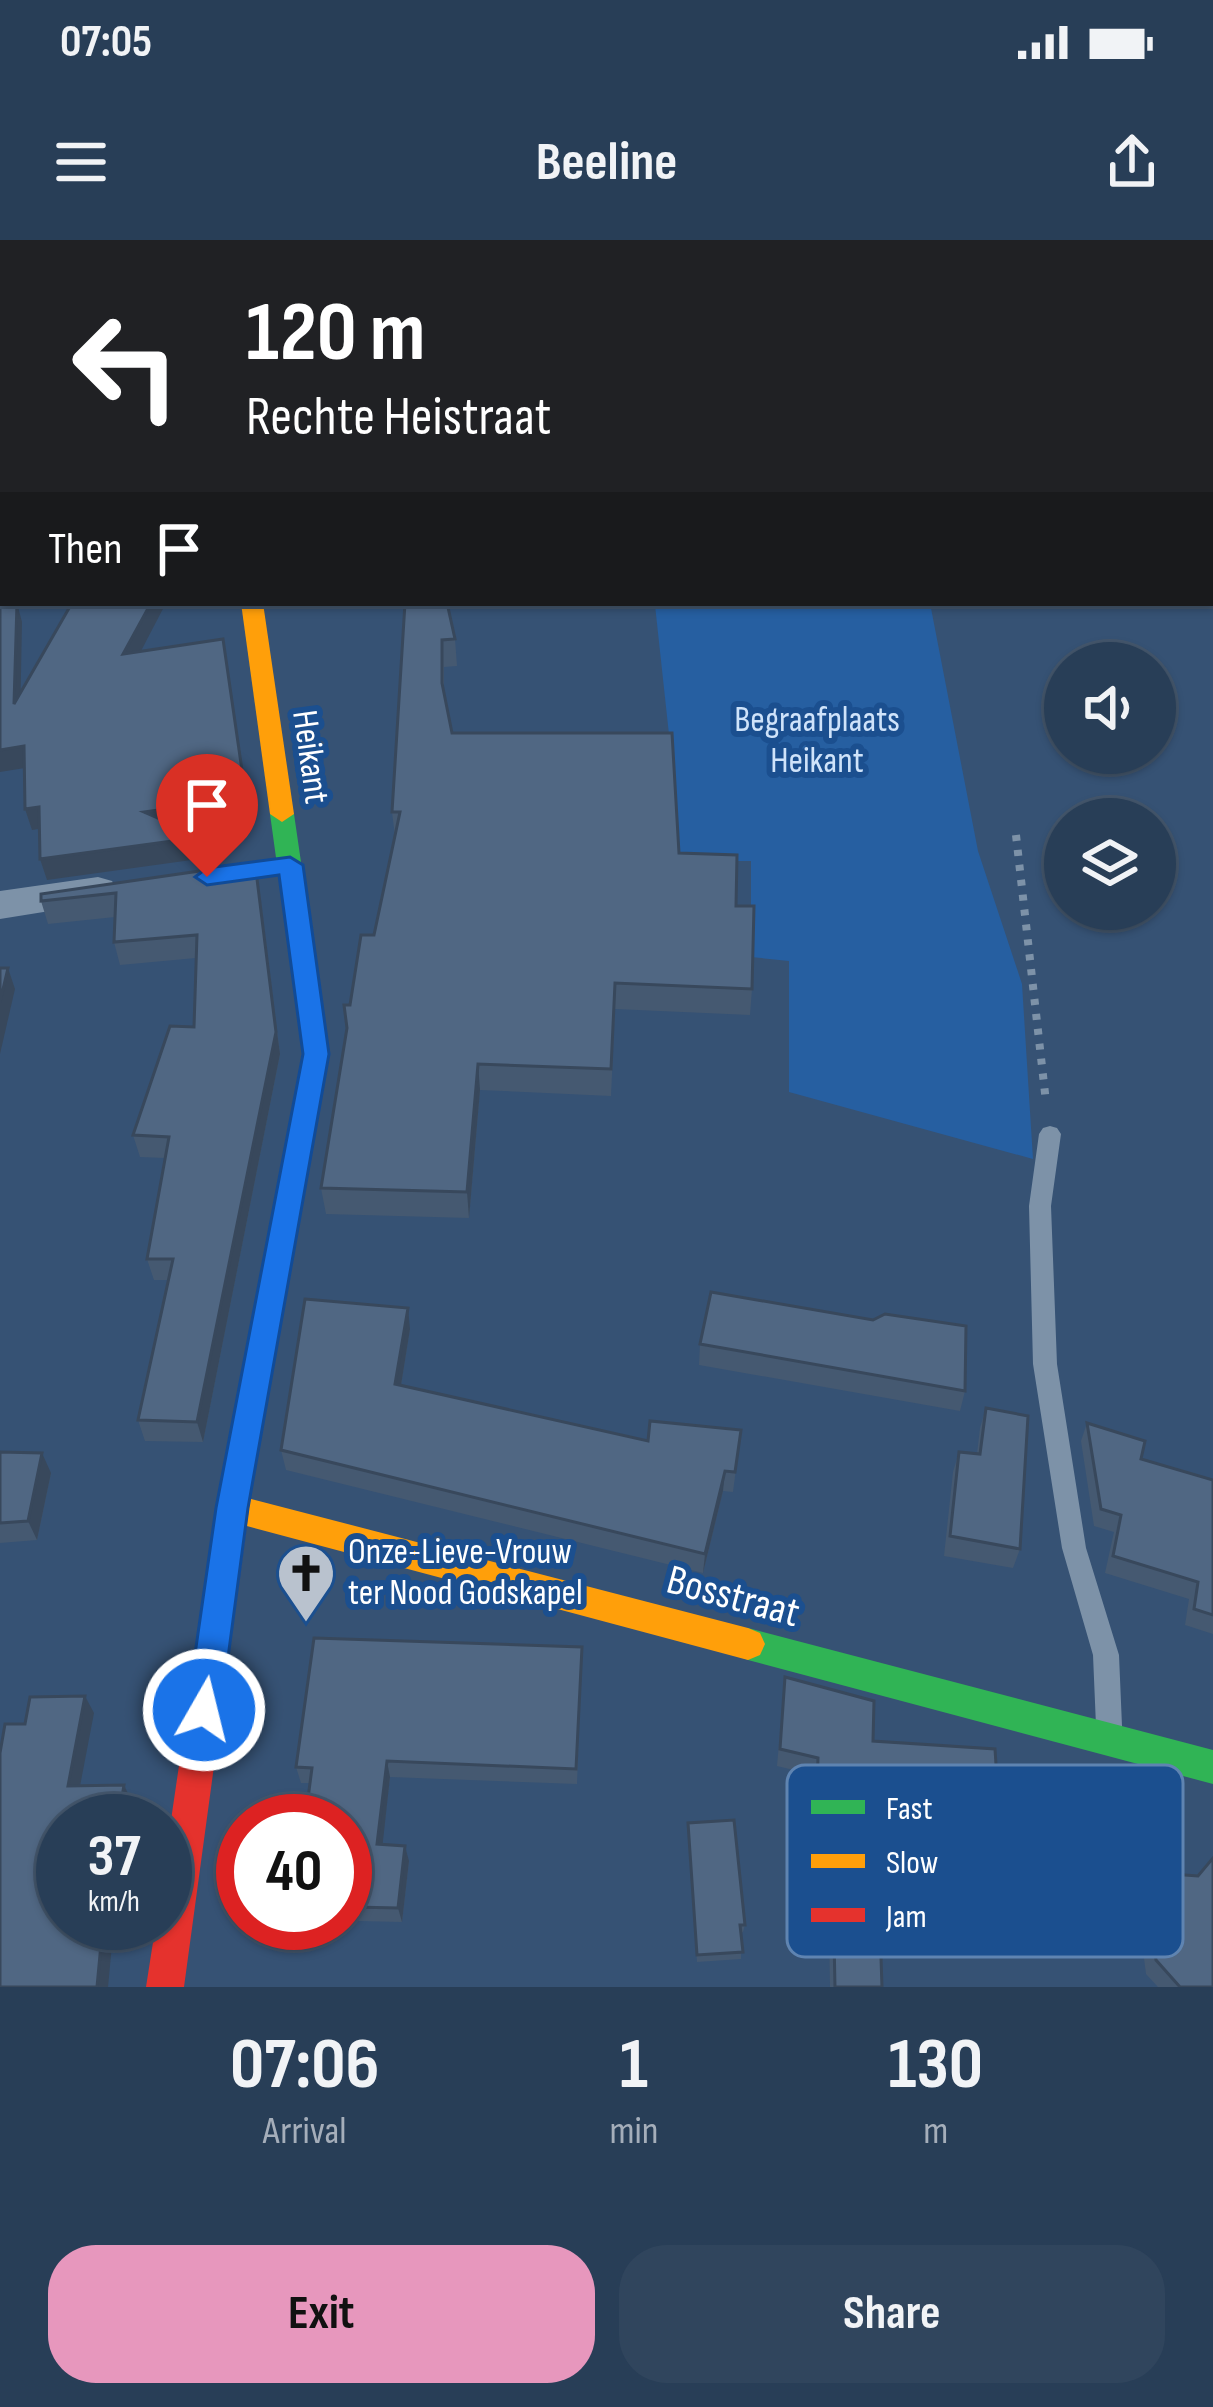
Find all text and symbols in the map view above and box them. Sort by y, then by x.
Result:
text: 07:05 [60,15,152,70]
icon: menu [48,129,114,195]
icon: share [1099,129,1165,195]
text: Beeline [536,130,677,195]
text: 120 m [246,283,425,384]
icon: left [48,288,204,444]
text: Rechte Heistraat [246,385,551,450]
icon: arrive [146,516,212,582]
text: Then [48,522,122,577]
map controls [1044,642,1176,930]
button: sound [1044,642,1176,774]
park label: Begraafplaats Heikant [734,699,900,783]
street label: Heikant [282,708,338,806]
pin [156,754,258,877]
icon: arrive [174,772,240,838]
button: layers [1044,798,1176,930]
place label: Onze-Lieve-Vrouw ter Nood Godskapel [348,1531,583,1615]
church icon: Onze-Lieve-Vrouw ter Nood Godskapel [275,1542,337,1624]
street label: Bosstraat [661,1555,805,1639]
position arrow [141,1647,267,1773]
legend [787,1765,1183,1957]
text: Fast [886,1789,933,1829]
speed limit sign: 40 [216,1794,372,1950]
text: 37 [87,1821,141,1893]
text: Slow [886,1843,938,1883]
text: km/h [88,1884,140,1920]
text: Jam [885,1897,927,1937]
text: 07:06 [230,2022,380,2109]
text: 1 [620,2022,648,2109]
text: 130 [888,2022,983,2109]
text: Arrival [263,2108,347,2155]
text: min [609,2108,658,2155]
text: m [923,2108,948,2155]
button: Exit [48,2245,595,2383]
button: Share [619,2245,1165,2383]

